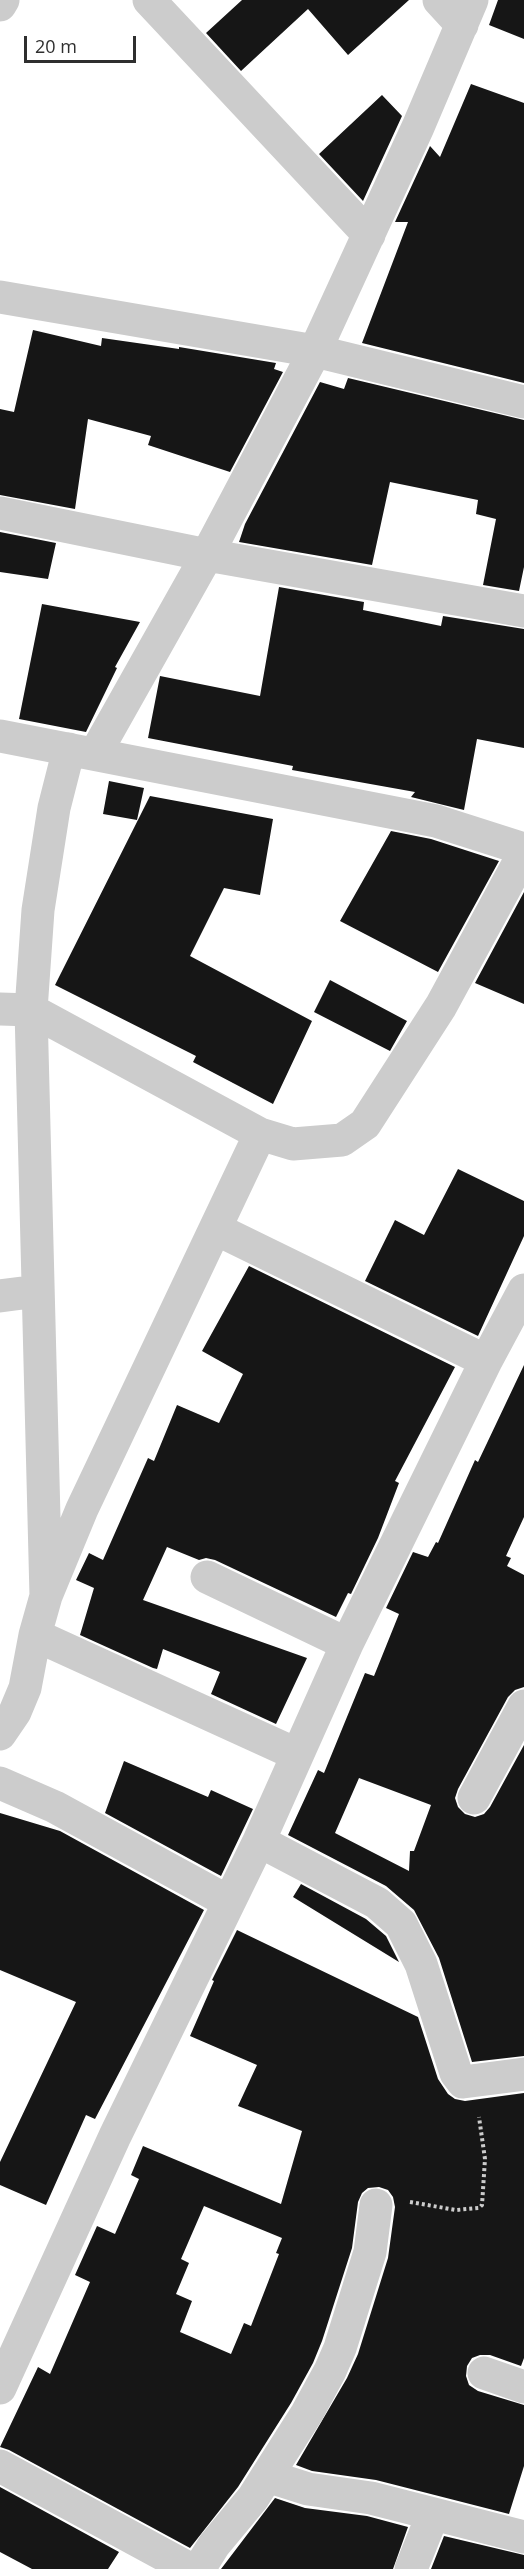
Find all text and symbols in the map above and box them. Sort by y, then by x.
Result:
scale bar [27,24,140,62]
text: 20 m [35,34,77,58]

